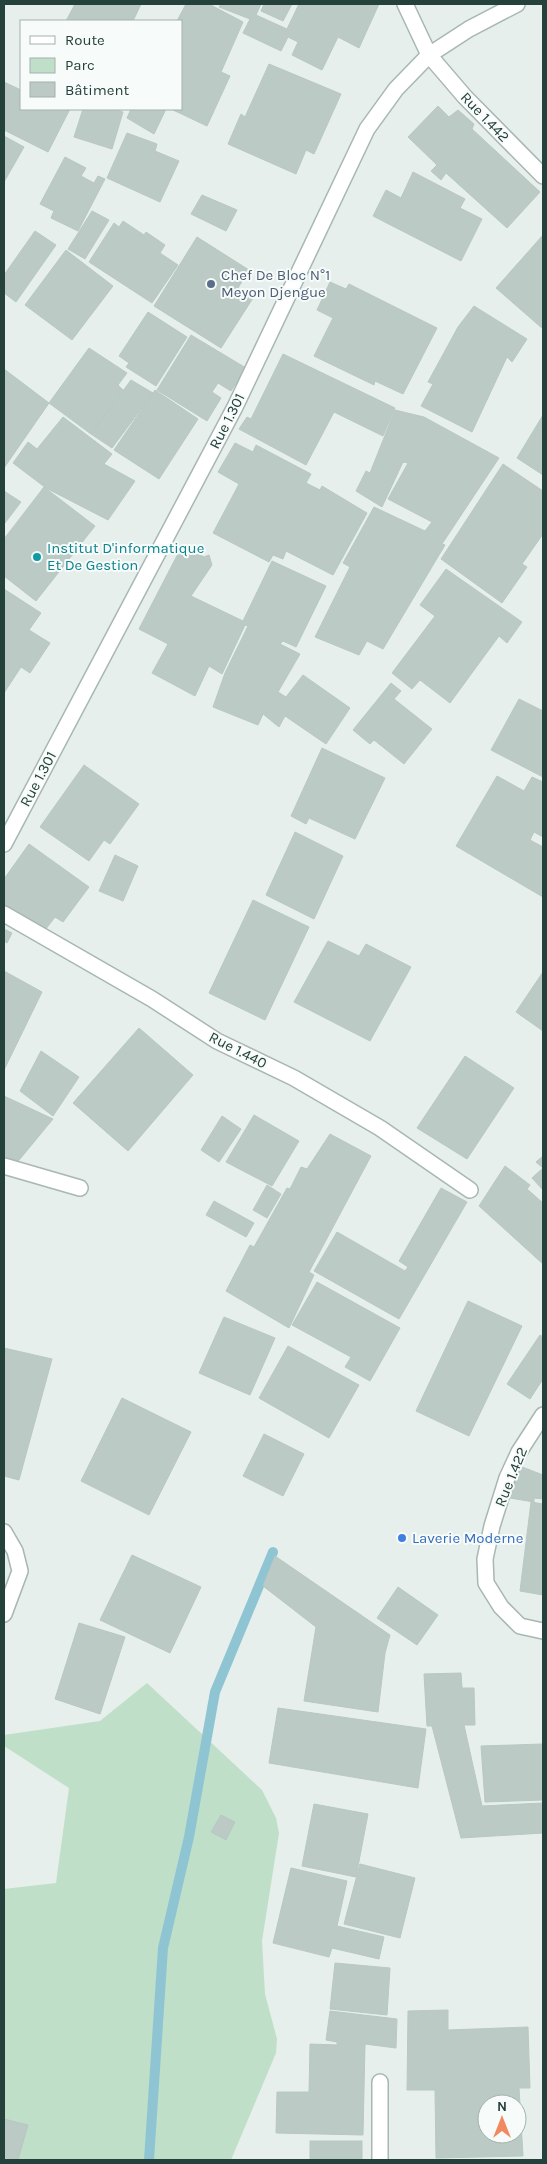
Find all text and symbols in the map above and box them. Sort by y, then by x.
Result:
legend [20,20,182,110]
text: Route [65,31,105,49]
text: Parc [65,56,95,74]
text: Bâtiment [65,81,129,99]
street label: Rue 1.442 [457,88,513,146]
place label: Chef De Bloc N°1 Meyon Djengue [221,266,330,301]
marker: Chef De Bloc N°1 Meyon Djengue [205,278,217,290]
street label: Rue 1.301 [205,390,249,452]
place label: Institut D'informatique Et De Gestion [47,539,204,574]
marker: Institut D'informatique Et De Gestion [31,551,43,563]
street label: Rue 1.301 [16,748,60,810]
street label: Rue 1.440 [206,1028,270,1072]
street label: Rue 1.422 [491,1444,531,1510]
place label: Laverie Moderne [412,1529,523,1547]
marker: Laverie Moderne [396,1532,408,1544]
north arrow [477,2094,527,2144]
text: N [497,2098,507,2115]

